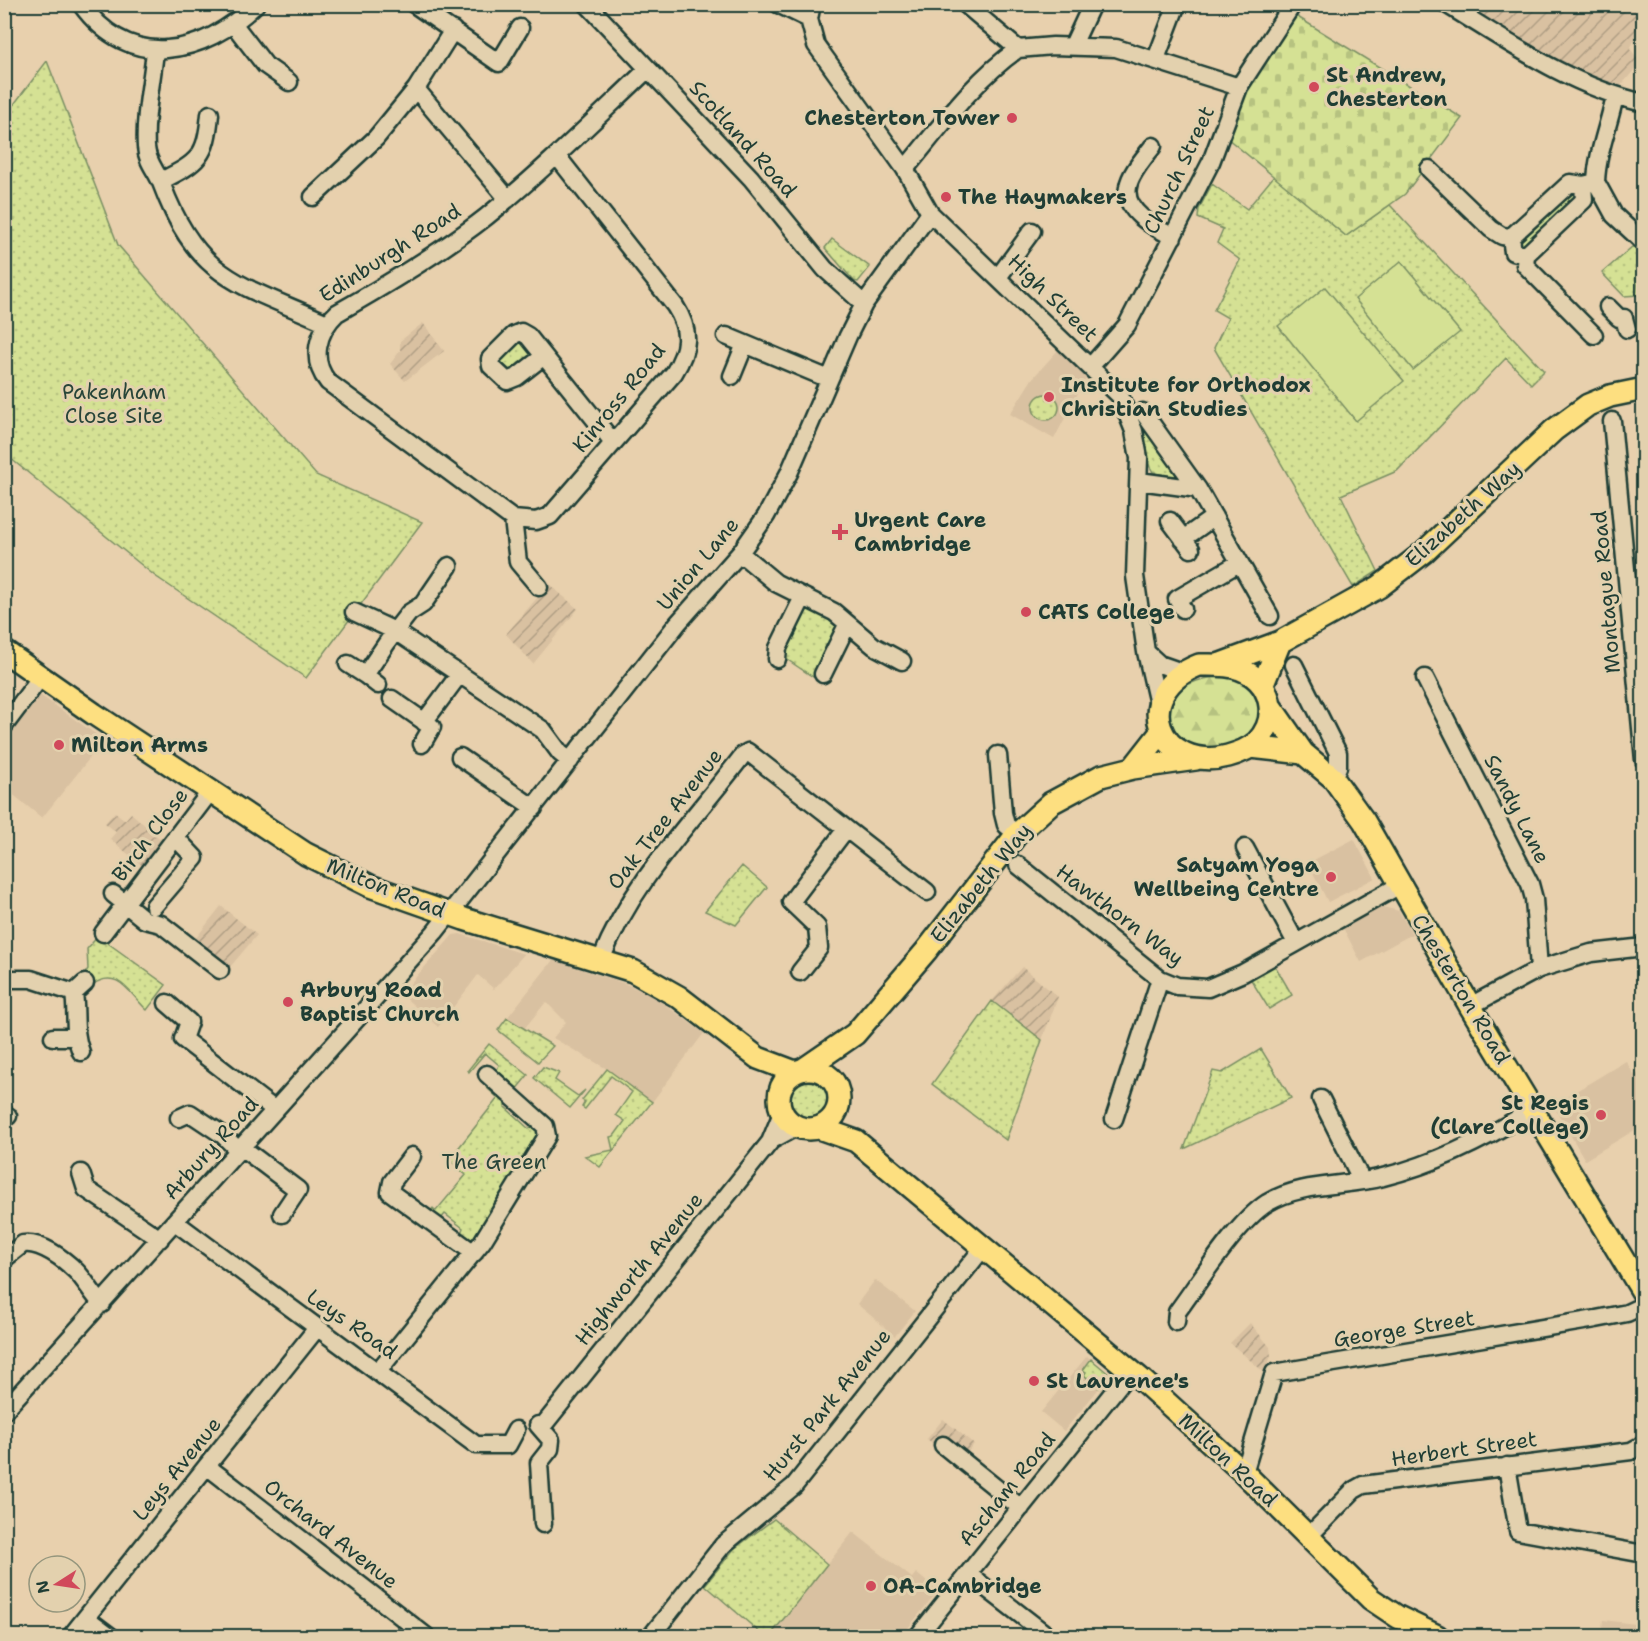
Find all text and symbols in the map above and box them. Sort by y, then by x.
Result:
place label: St Andrew, Chesterton [1326,61,1447,113]
street label: Scotland Road [683,75,803,203]
marker: St Andrew, Chesterton [1307,80,1321,94]
street label: Church Street [1137,101,1221,239]
place label: Chesterton Tower [804,104,1000,132]
marker: Chesterton Tower [1005,111,1019,125]
place label: The Haymakers [958,183,1127,211]
marker: The Haymakers [939,190,953,204]
street label: Edinburgh Road [314,197,466,309]
street label: High Street [1002,248,1104,348]
street label: Kinross Road [566,337,672,459]
place label: Institute for Orthodox Christian Studies [1061,371,1311,423]
park label: Pakenham Close Site [62,378,166,430]
marker: Institute for Orthodox Christian Studies [1042,390,1056,404]
street label: Elizabeth Way [1399,455,1527,573]
place label: Urgent Care Cambridge [854,506,986,558]
street label: Montague Road [1585,509,1627,675]
street label: Union Lane [651,511,745,617]
marker: Urgent Care Cambridge [831,523,849,541]
place label: CATS College [1038,598,1175,626]
marker: CATS College [1019,605,1033,619]
place label: Milton Arms [71,731,208,759]
marker: Milton Arms [52,738,66,752]
street label: Oak Tree Avenue [601,743,729,895]
street label: Sandy Lane [1478,750,1556,868]
street label: Birch Close [106,782,194,888]
street label: Elizabeth Way [924,817,1038,949]
street label: Milton Road [322,851,450,925]
place label: Satyam Yoga Wellbeing Centre [1133,851,1320,903]
street label: Hawthorn Way [1050,858,1190,972]
marker: Satyam Yoga Wellbeing Centre [1324,870,1338,884]
street label: Chesterton Road [1405,909,1517,1069]
place label: Arbury Road Baptist Church [300,976,460,1028]
marker: Arbury Road Baptist Church [281,995,295,1009]
place label: St Regis (Clare College) [1430,1089,1589,1141]
street label: Arbury Road [157,1090,265,1206]
marker: St Regis (Clare College) [1594,1108,1608,1122]
park label: The Green [442,1148,547,1176]
street label: Highworth Avenue [569,1187,709,1351]
street label: Leys Road [301,1282,403,1366]
street label: George Street [1331,1304,1477,1354]
street label: Hurst Park Avenue [757,1323,897,1487]
place label: St Laurence's [1046,1367,1189,1395]
marker: St Laurence's [1027,1374,1041,1388]
street label: Milton Road [1172,1407,1284,1513]
street label: Leys Avenue [126,1411,228,1527]
street label: Herbert Street [1389,1425,1539,1473]
street label: Ascham Road [952,1426,1062,1552]
street label: Orchard Avenue [258,1473,404,1595]
north arrow [27,1554,87,1614]
place label: OA-Cambridge [883,1572,1042,1600]
text: N [31,1579,54,1595]
marker: OA-Cambridge [864,1579,878,1593]

